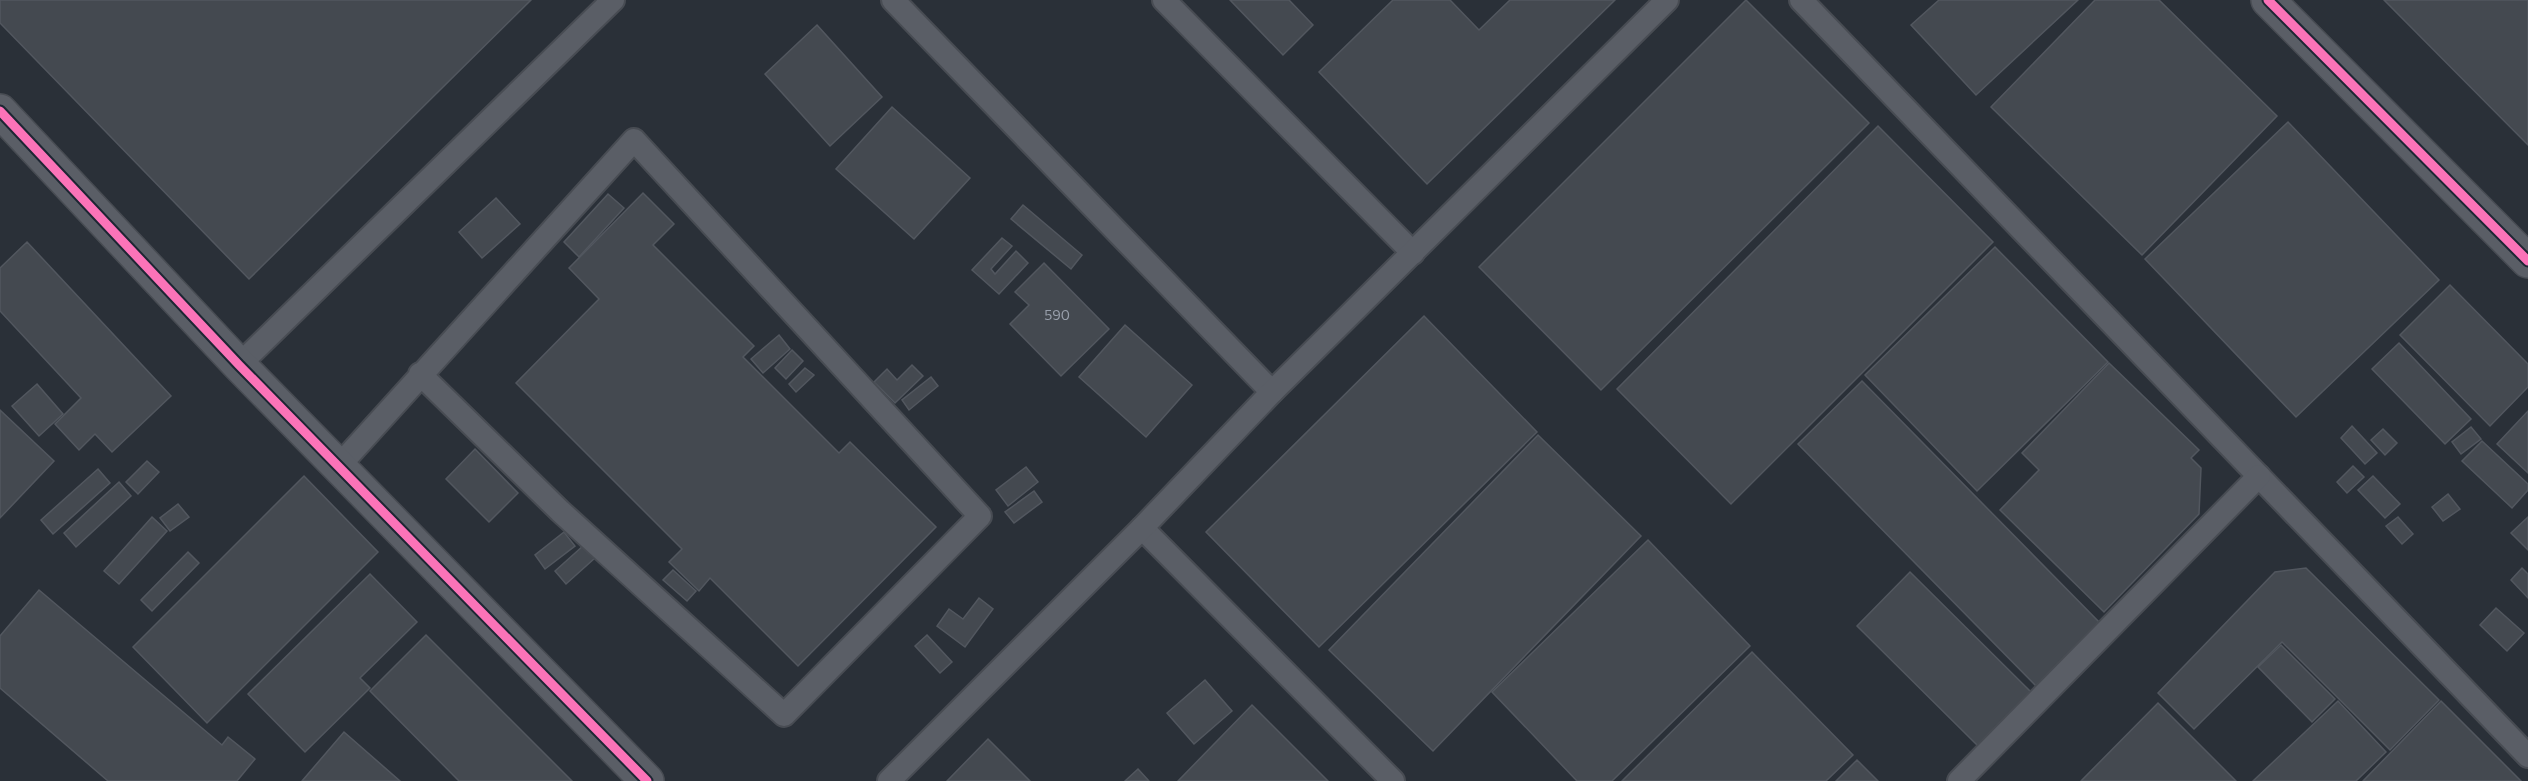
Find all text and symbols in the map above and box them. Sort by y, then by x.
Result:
house number: 590 [1044,306,1070,323]

